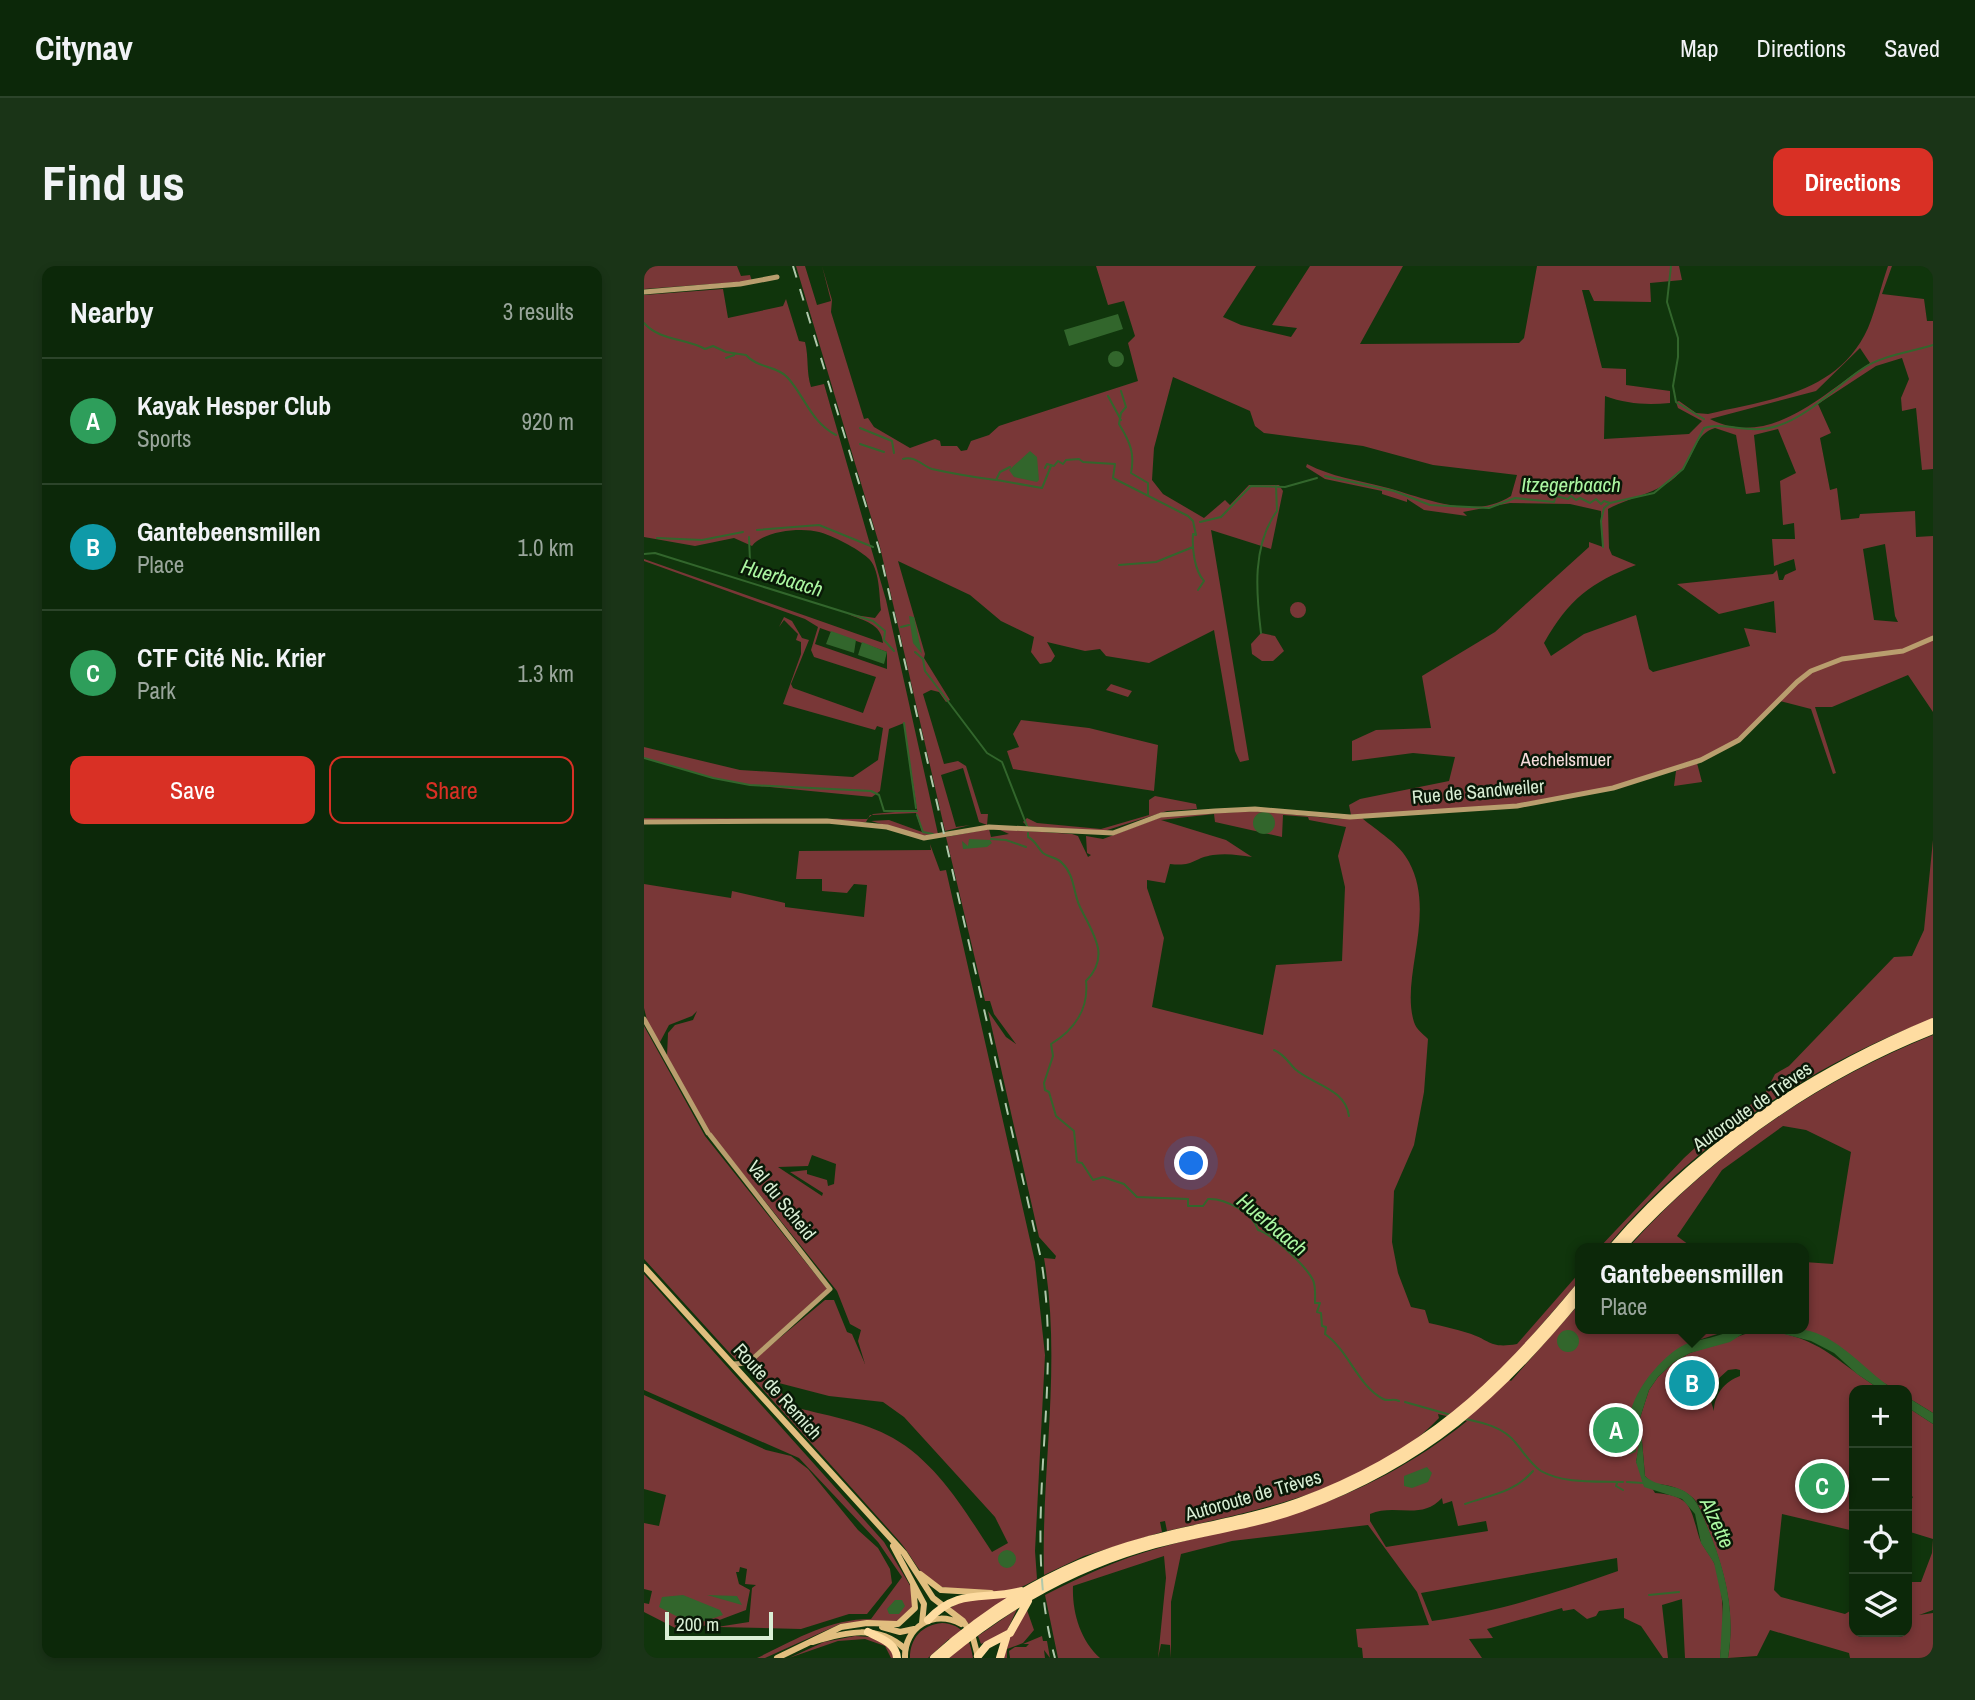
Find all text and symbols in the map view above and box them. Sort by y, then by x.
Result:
text: Citynav [35,26,133,70]
text: Map [1680,32,1718,64]
text: Directions [1756,32,1846,64]
text: Saved [1884,32,1940,64]
button: Directions [1773,148,1933,216]
text: Find us [42,149,185,215]
text: Nearby [70,292,153,332]
text: 3 results [503,296,574,327]
text: Kayak Hesper Club [137,388,331,423]
text: A [86,406,100,437]
text: 920 m [522,406,574,437]
text: Sports [137,423,192,454]
water label: Itzegerbaach [1521,470,1621,499]
text: Gantebeensmillen [137,514,321,549]
text: B [86,532,100,563]
text: 1.0 km [517,532,574,563]
text: Place [137,549,184,580]
water label: Huerbaach [738,551,827,604]
text: CTF Cité Nic. Krier [137,640,325,675]
text: C [86,658,100,689]
text: 1.3 km [517,658,574,689]
text: Park [137,675,176,706]
park label: Aechelsmuer [1520,746,1612,772]
button: Save [70,756,315,824]
button: Share [329,756,574,824]
street label: Rue de Sandweiler [1411,772,1546,810]
street label: Autoroute de Trèves [1686,1055,1817,1157]
your location [1174,1146,1208,1180]
street label: Val du Scheid [742,1155,822,1245]
water label: Huerbaach [1231,1186,1314,1263]
popup [1575,1243,1809,1334]
text: Gantebeensmillen [1600,1256,1784,1291]
text: Place [1600,1291,1647,1322]
street label: Route de Remich [728,1337,828,1445]
pin: B [1669,1357,1715,1409]
map controls [1849,1385,1912,1637]
button: + [1849,1385,1912,1448]
pin: A [1593,1404,1639,1456]
button: − [1849,1448,1912,1511]
pin: C [1799,1460,1845,1512]
street label: Autoroute de Trèves [1181,1463,1324,1527]
water label: Alzette [1693,1492,1742,1553]
button: locate [1849,1511,1912,1574]
button: layers [1849,1574,1912,1637]
scale bar [665,1609,774,1641]
text: 200 m [676,1611,719,1637]

